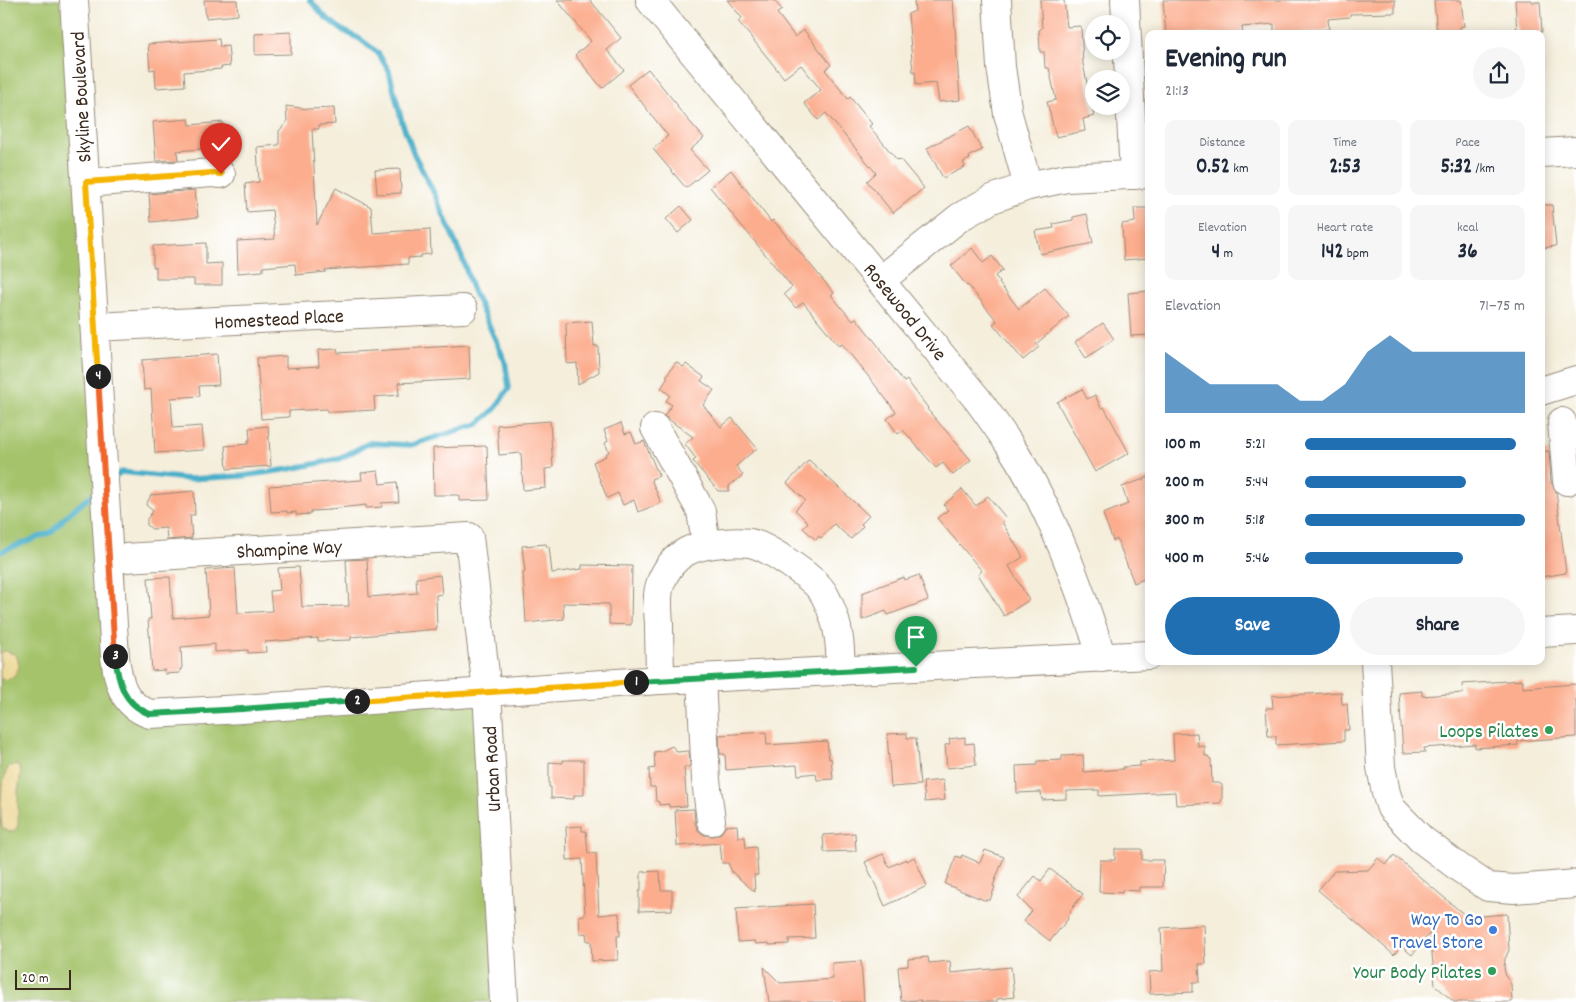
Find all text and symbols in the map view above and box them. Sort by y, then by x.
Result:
map controls [1085,15,1130,115]
button: locate [1085,15,1130,60]
street label: Skyline Boulevard [66,31,100,163]
text: Evening run [1165,41,1287,81]
button: share [1473,47,1525,99]
button: layers [1085,70,1130,115]
text: 21:13 [1165,80,1189,103]
pin [200,123,242,174]
icon: check [207,130,235,158]
text: Distance [1199,133,1245,153]
text: Time [1333,133,1357,153]
text: Pace [1455,133,1480,153]
text: 0.52 [1196,153,1230,183]
text: 2:53 [1329,153,1361,183]
text: 5:32 [1441,153,1472,183]
text: km [1230,159,1249,179]
text: /km [1472,159,1495,179]
text: Elevation [1198,218,1247,238]
text: Heart rate [1317,218,1373,238]
text: kcal [1457,218,1478,238]
text: 4 [1212,238,1220,268]
text: 142 [1321,238,1344,268]
text: 36 [1458,238,1477,268]
text: m [1220,244,1233,264]
text: bpm [1344,244,1369,264]
street label: Rosewood Drive [855,258,952,368]
text: Elevation [1165,295,1221,318]
text: 71–75 m [1479,295,1525,318]
street label: Homestead Place [214,304,345,338]
pin: 4 [86,364,110,388]
text: 4 [96,366,101,386]
text: 100 m [1165,433,1201,456]
text: 5:21 [1245,433,1266,456]
text: 200 m [1165,471,1204,494]
text: 5:44 [1245,471,1268,494]
text: 300 m [1165,509,1204,532]
text: 5:18 [1245,509,1265,532]
street label: Shampine Way [236,534,343,568]
text: 400 m [1165,547,1204,570]
text: 5:46 [1245,547,1270,570]
button: Save [1165,597,1340,655]
button: Share [1350,597,1525,655]
pin [895,616,937,667]
icon: arrive [902,623,930,651]
pin: 3 [102,644,128,668]
text: 3 [112,646,119,666]
pin: 1 [624,670,648,694]
text: 1 [635,672,638,692]
pin: 2 [344,688,370,714]
text: 2 [354,691,361,711]
place label: Loops Pilates [1439,719,1539,747]
marker: Loops Pilates [1543,724,1555,736]
street label: Urban Road [478,725,510,813]
place label: Way To Go Travel Store [1390,907,1483,958]
marker: Way To Go Travel Store [1487,924,1499,936]
place label: Your Body Pilates [1353,960,1482,988]
marker: Your Body Pilates [1486,965,1498,977]
scale bar [15,967,71,990]
text: 20 m [22,969,49,989]

